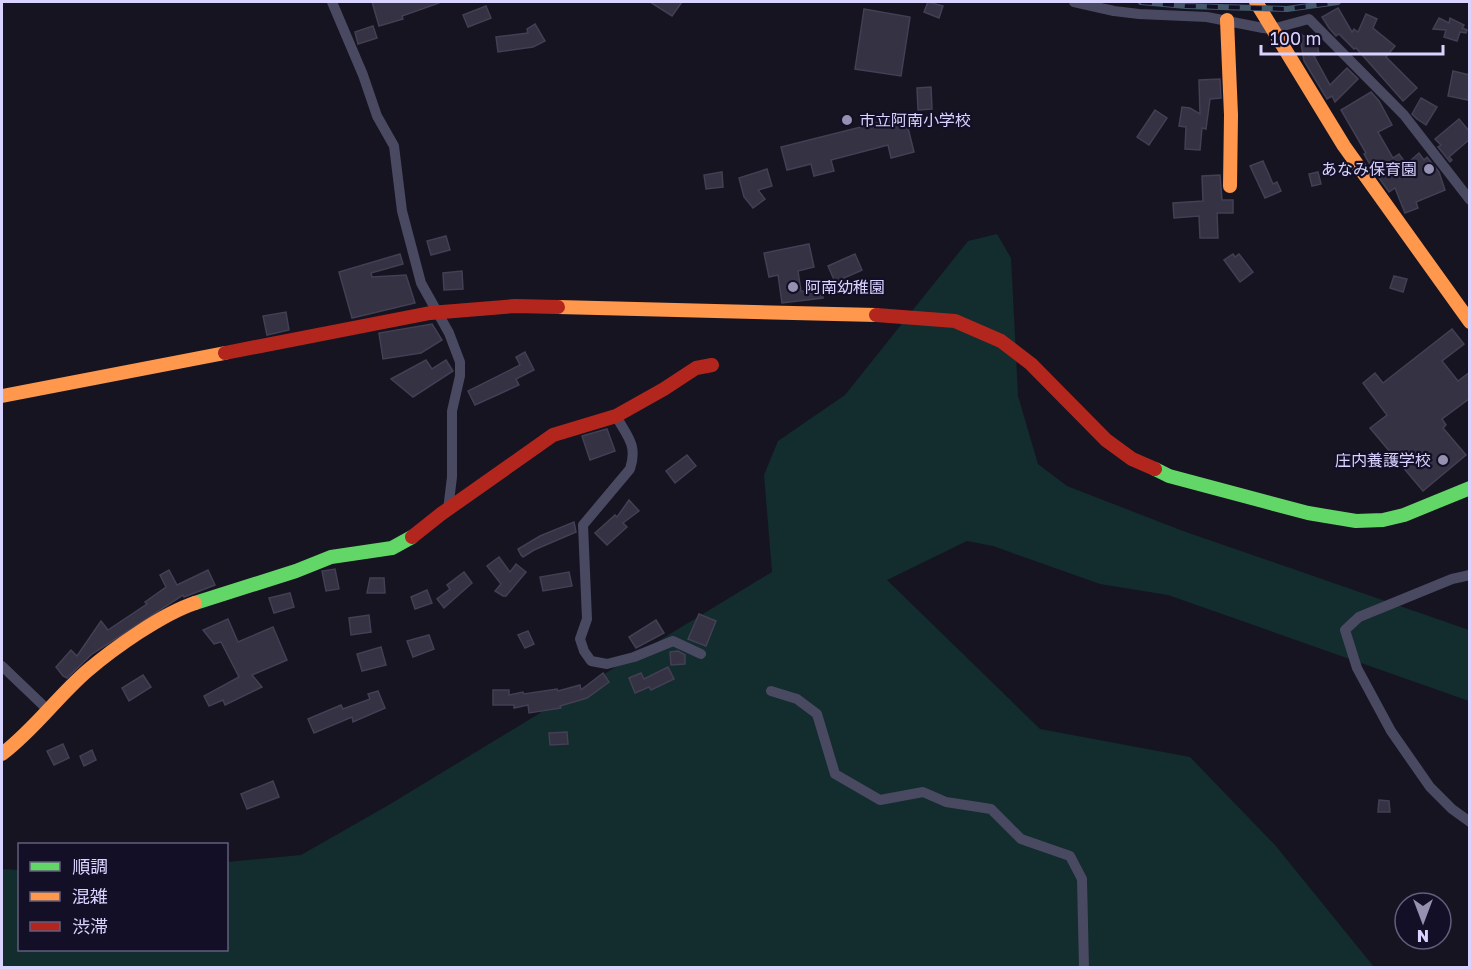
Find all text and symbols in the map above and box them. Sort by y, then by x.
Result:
scale bar [1261,18,1442,56]
text: 100 m [1270,27,1321,49]
place label: 市立阿南小学校 [859,110,971,130]
marker: 市立阿南小学校 [840,113,854,127]
place label: あなみ保育園 [1321,159,1417,179]
marker: あなみ保育園 [1422,162,1436,176]
place label: 阿南幼稚園 [805,277,885,297]
marker: 阿南幼稚園 [786,280,800,294]
place label: 庄内養護学校 [1335,450,1431,470]
marker: 庄内養護学校 [1436,453,1450,467]
legend [18,843,228,951]
text: 順調 [72,855,108,877]
text: 混雑 [72,885,108,907]
north arrow [1393,891,1453,951]
text: 渋滞 [72,915,108,937]
text: N [1417,926,1429,946]

